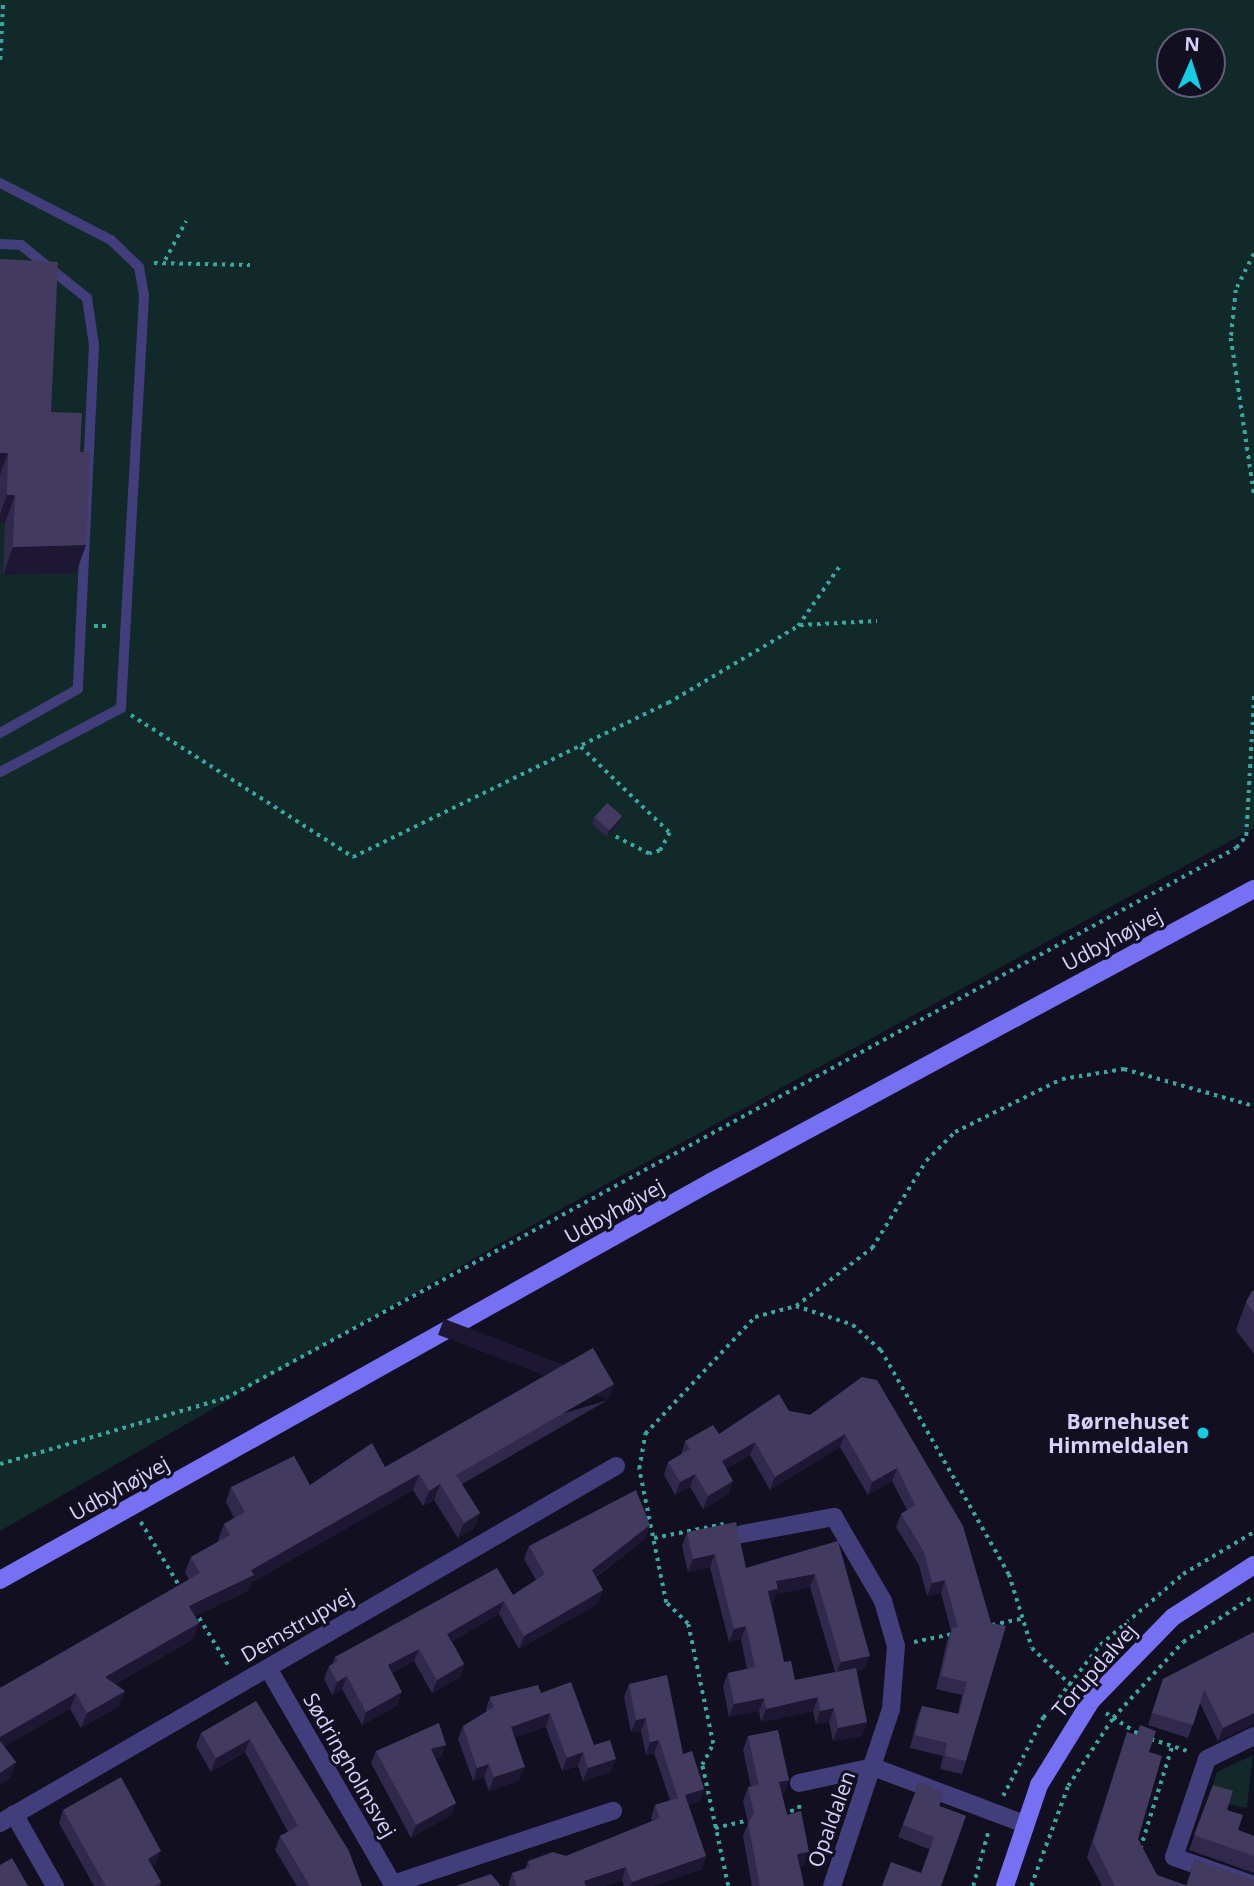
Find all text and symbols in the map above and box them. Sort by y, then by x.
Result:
north arrow [1156,28,1226,98]
text: N [1184,31,1200,57]
street label: Udbyhøjvej [1058,902,1166,976]
street label: Udbyhøjvej [560,1173,668,1249]
place label: Børnehuset Himmeldalen [1048,1408,1189,1458]
marker: Børnehuset Himmeldalen [1195,1425,1211,1441]
street label: Udbyhøjvej [65,1450,173,1526]
street label: Demstrupvej [236,1583,358,1667]
street label: Torupdalvej [1046,1618,1142,1722]
street label: Sødringholmsvej [298,1688,402,1842]
street label: Opaldalen [802,1767,860,1871]

